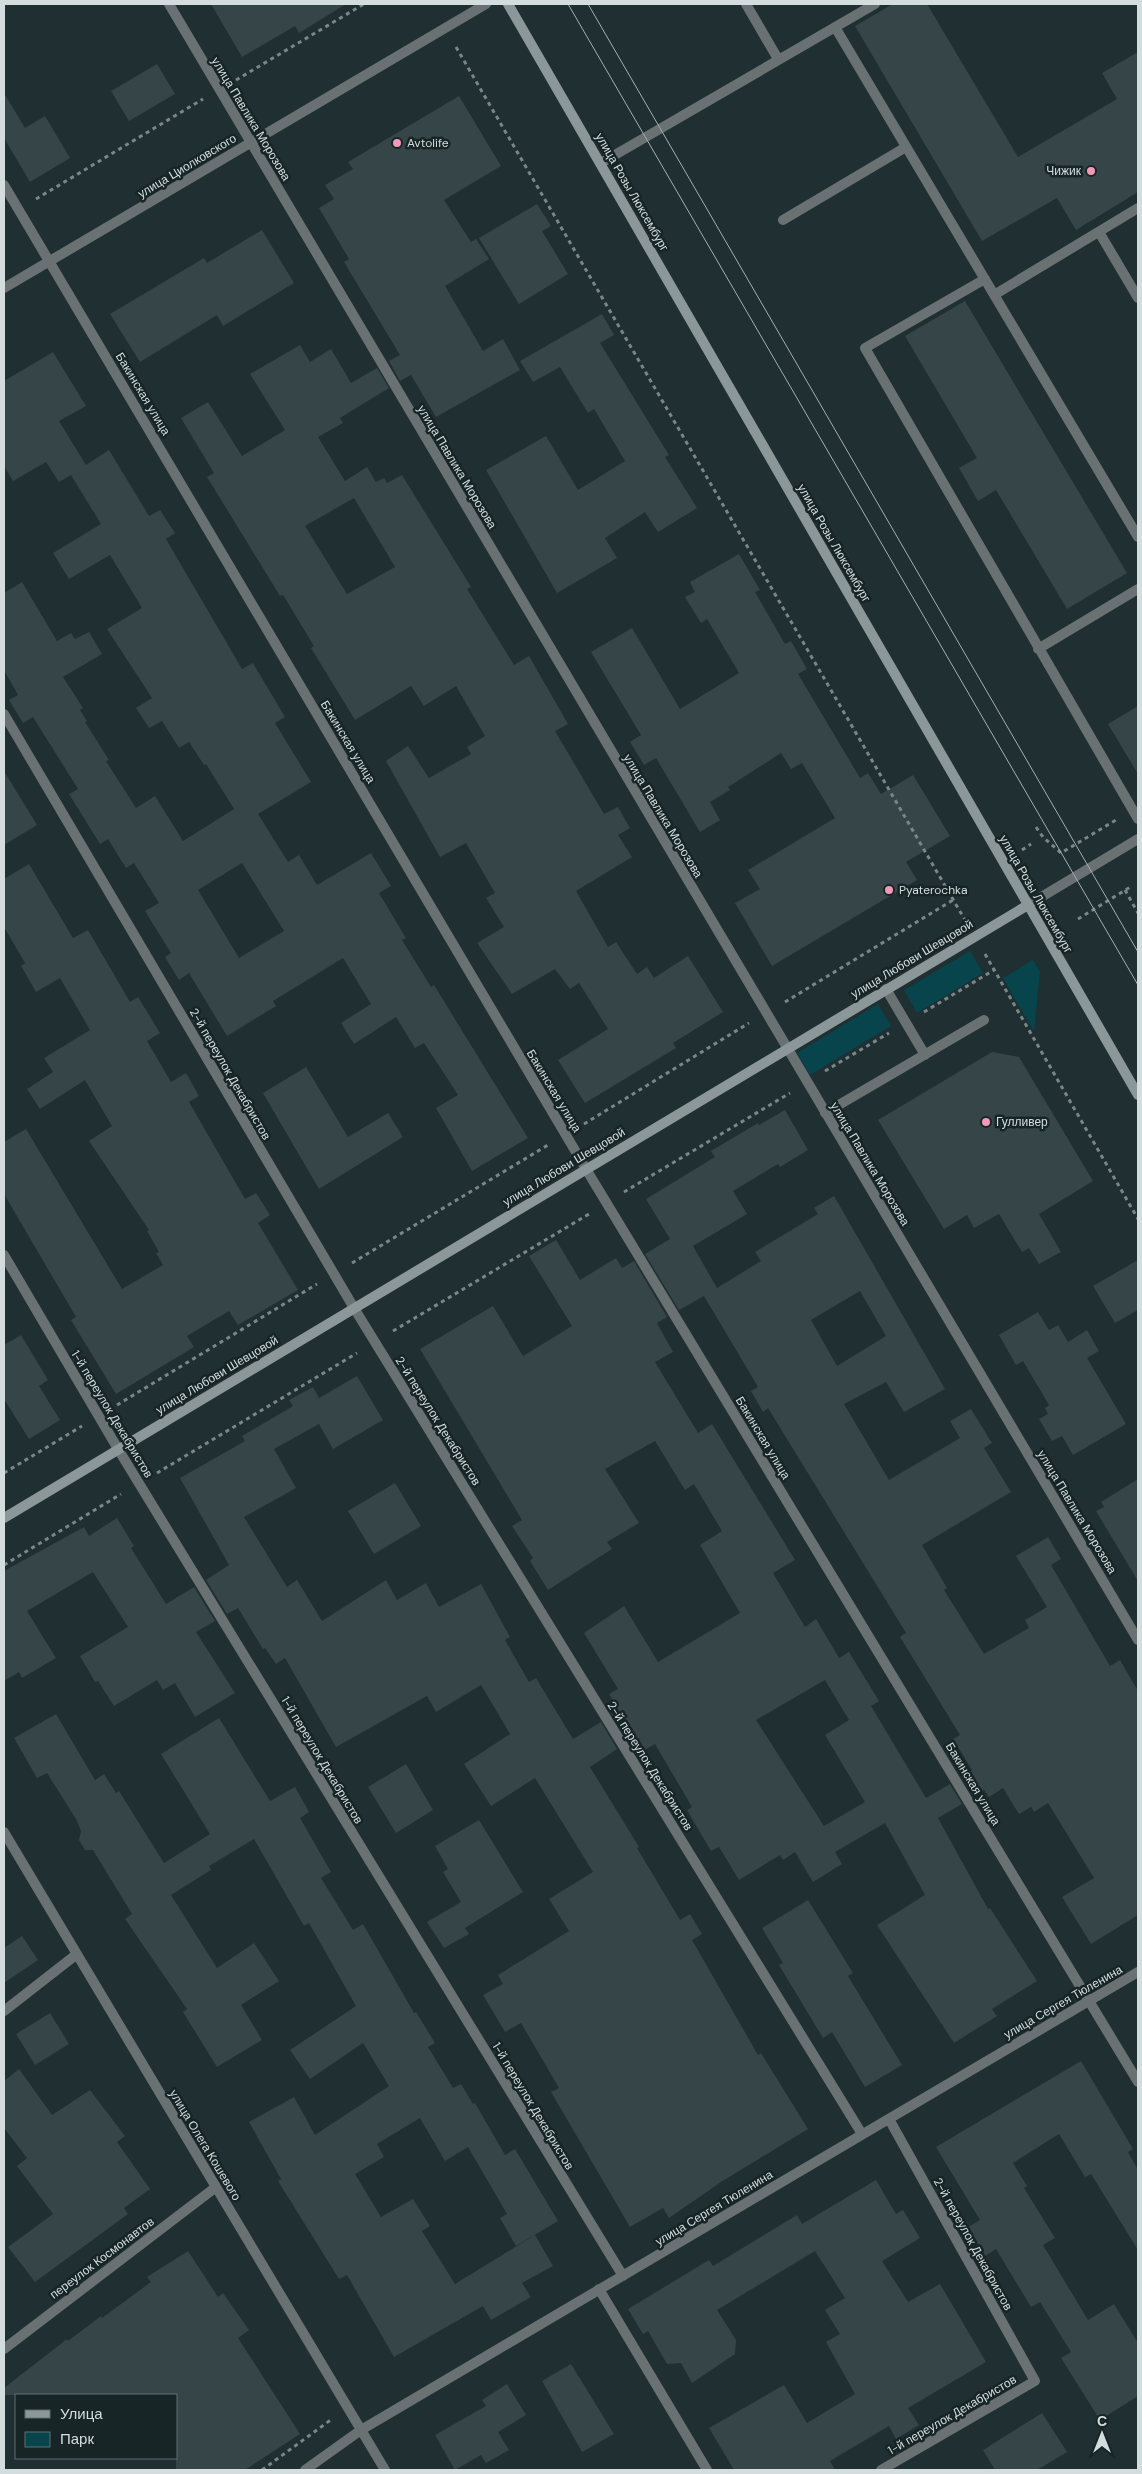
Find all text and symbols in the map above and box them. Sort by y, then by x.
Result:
street label: улица Павлика Морозова [208,54,294,184]
street label: улица Циолковского [135,130,240,202]
street label: улица Розы Люксембург [592,130,673,255]
place label: Avtolife [407,135,449,151]
marker: Avtolife [391,137,403,149]
place label: Чижик [1046,163,1082,179]
marker: Чижик [1085,165,1097,177]
street label: Бакинская улица [112,350,174,439]
street label: улица Павлика Морозова [414,402,500,532]
street label: улица Розы Люксембург [794,481,875,606]
street label: Бакинская улица [317,698,379,787]
street label: улица Павлика Морозова [620,751,706,881]
street label: улица Розы Люксембург [996,832,1077,957]
place label: Pyaterochka [899,882,968,898]
marker: Pyaterochka [883,884,895,896]
street label: улица Любови Шевцовой [848,916,976,1002]
street label: 2-й переулок Декабристов [186,1005,274,1143]
street label: Бакинская улица [523,1047,585,1136]
street label: улица Павлика Морозова [827,1099,913,1229]
place label: Гулливер [996,1114,1048,1130]
marker: Гулливер [980,1116,992,1128]
street label: улица Любови Шевцовой [500,1124,628,1210]
street label: улица Любови Шевцовой [153,1332,281,1418]
street label: 1-й переулок Декабристов [68,1347,156,1481]
street label: 2-й переулок Декабристов [392,1353,484,1489]
street label: Бакинская улица [732,1394,794,1483]
street label: улица Павлика Морозова [1034,1447,1120,1577]
street label: 1-й переулок Декабристов [278,1693,366,1827]
street label: 2-й переулок Декабристов [604,1698,696,1834]
street label: Бакинская улица [942,1740,1004,1829]
street label: улица Сергея Тюленина [1001,1961,1126,2043]
street label: 1-й переулок Декабристов [489,2039,577,2173]
street label: улица Олега Кошевого [166,2087,245,2204]
street label: улица Сергея Тюленина [652,2166,776,2250]
street label: 2-й переулок Декабристов [930,2175,1016,2313]
street label: переулок Космонавтов [47,2213,157,2303]
street label: 1-й переулок Декабристов [885,2372,1019,2458]
legend [15,2394,178,2459]
text: Улица [60,2404,103,2424]
north arrow [1077,2409,1127,2459]
text: С [1097,2412,1107,2430]
text: Парк [60,2429,94,2449]

